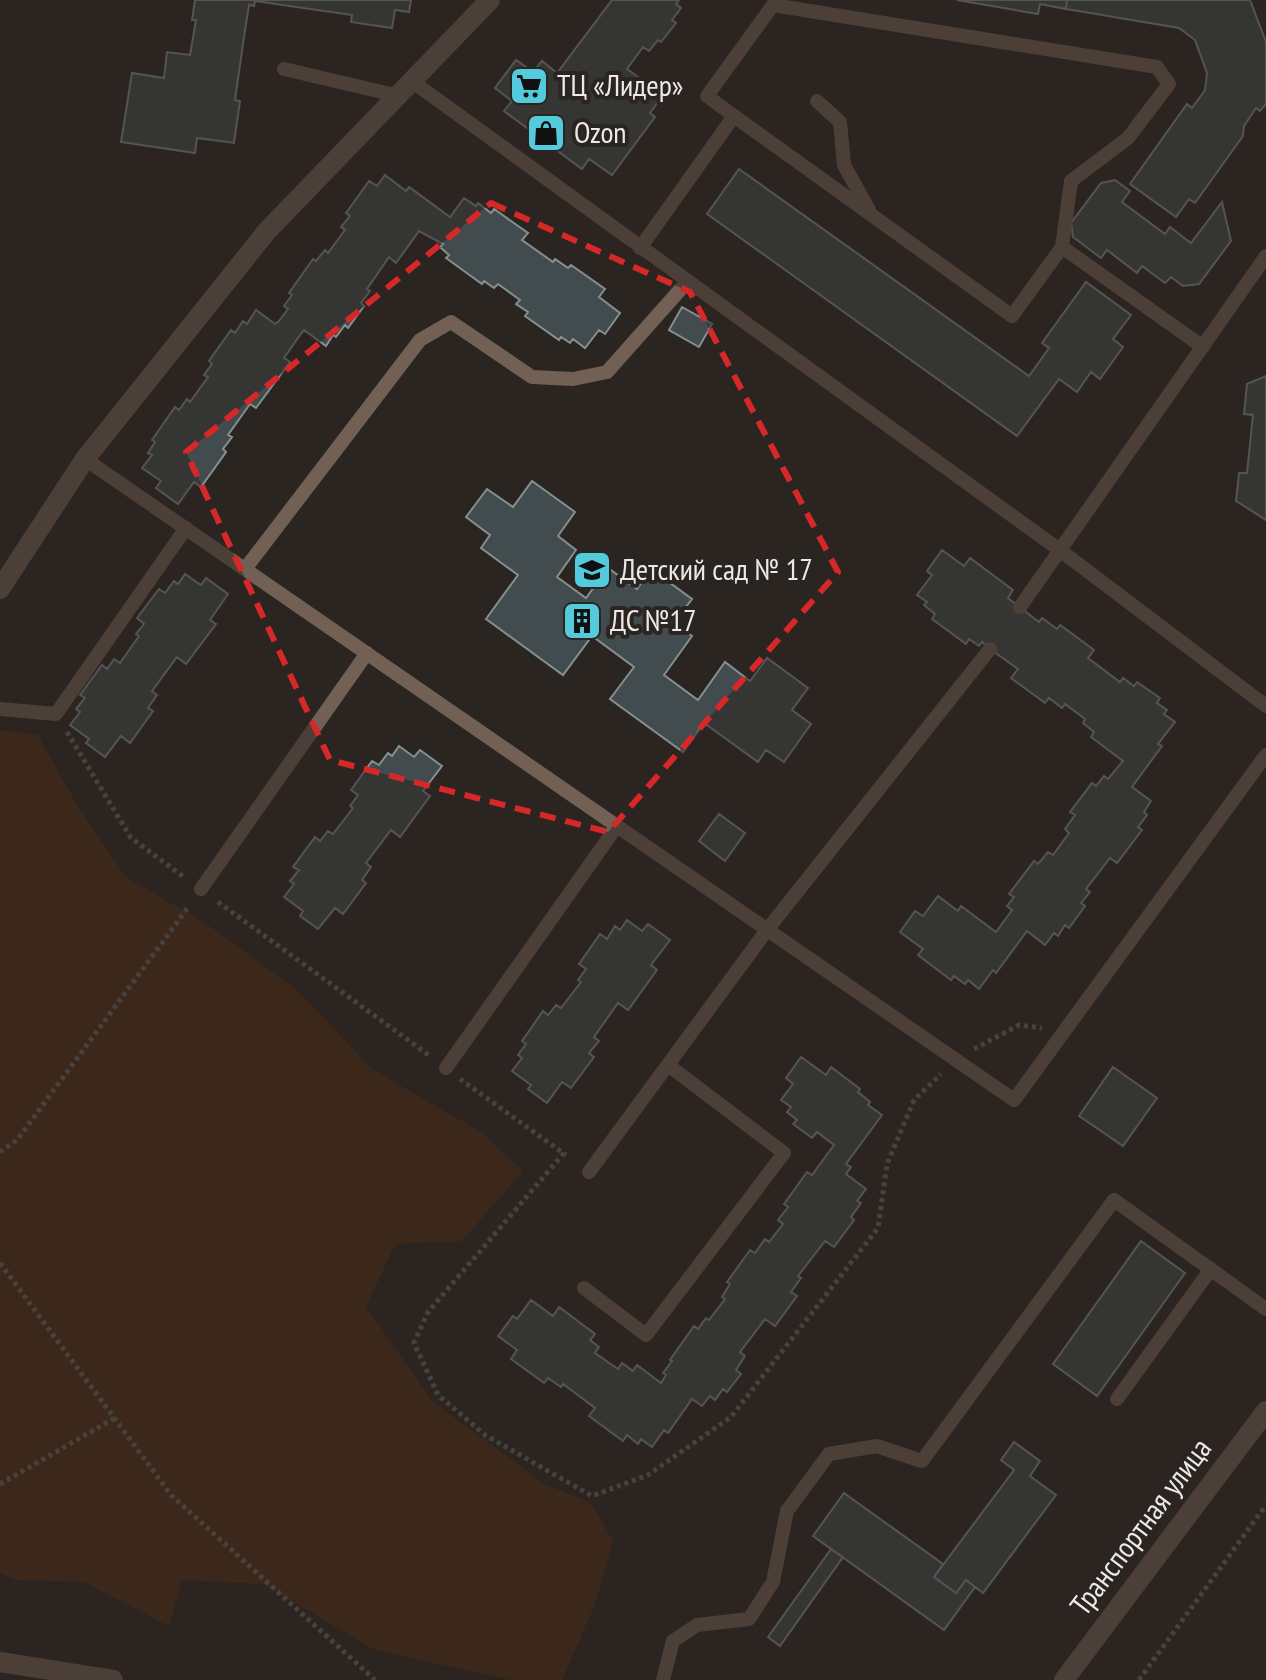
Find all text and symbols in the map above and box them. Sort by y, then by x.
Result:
supermarket icon: ТЦ «Лидер» [508,65,550,107]
place label: ТЦ «Лидер» [557,65,683,104]
shop icon: Ozon [525,112,567,154]
place label: Ozon [574,112,627,151]
school or university icon: Детский сад № 17 [571,549,613,591]
place label: Детский сад № 17 [620,549,813,588]
building icon: ДС №17 [561,600,603,642]
place label: ДС №17 [610,600,697,639]
street label: Транспортная улица [1060,1430,1219,1622]

